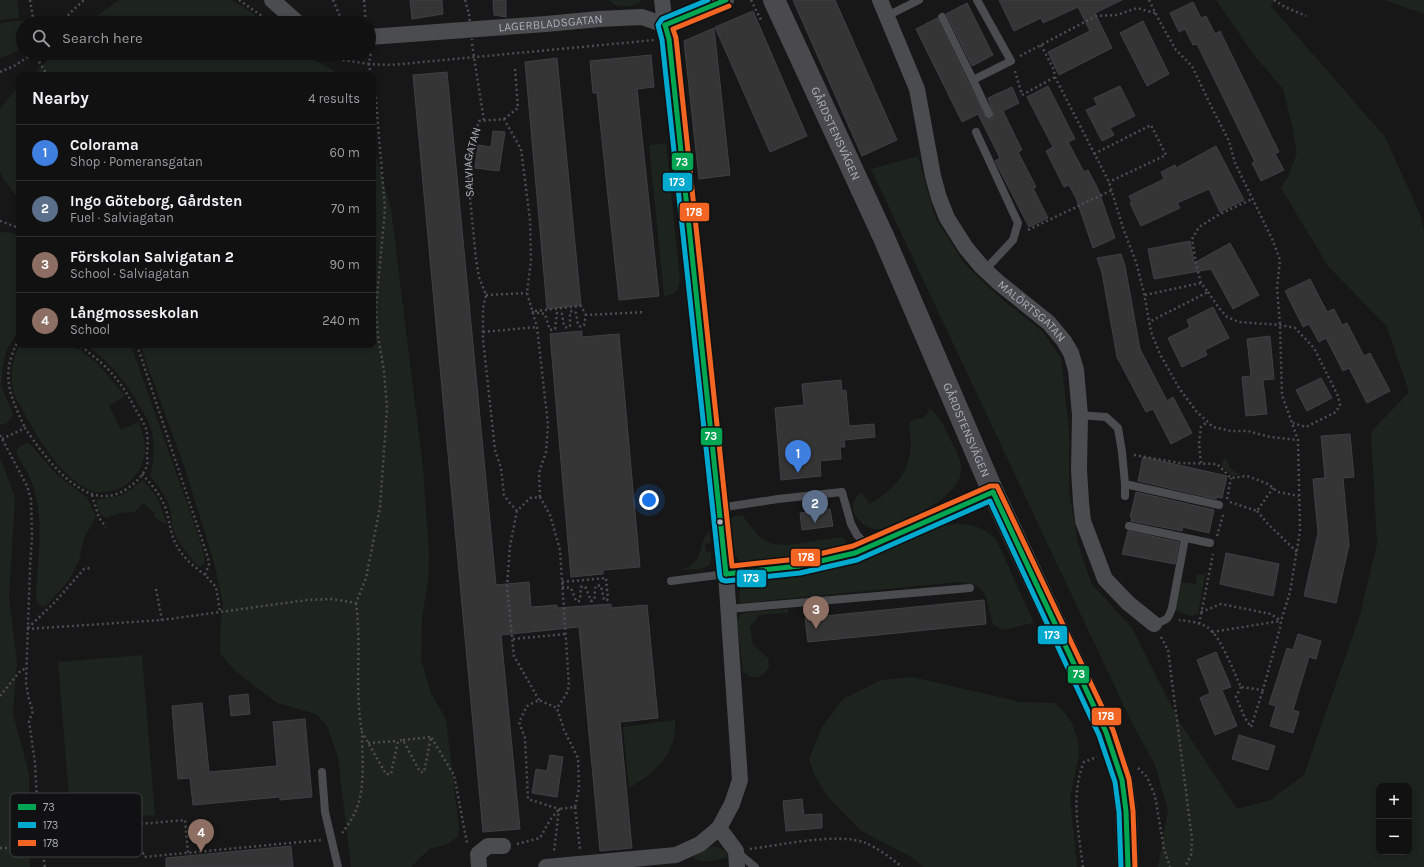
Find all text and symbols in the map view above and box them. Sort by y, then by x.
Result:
street label: LAGERBLADSGATAN [498,12,603,34]
search box [16,16,376,60]
icon: search [30,27,52,49]
text: Search here [62,29,143,47]
street label: GÅRDSTENSVÄGEN [808,84,863,182]
text: Nearby [32,88,89,108]
text: 4 results [308,91,360,106]
street label: SALVIAGATAN [460,125,484,198]
text: Colorama [70,136,139,154]
text: 1 [43,145,47,160]
text: 60 m [330,145,360,160]
line badge: 73 [671,152,694,171]
text: Shop · Pomeransgatan [70,154,203,169]
text: 73 [676,156,688,169]
line badge: 173 [662,172,693,192]
text: 173 [669,176,685,189]
text: Ingo Göteborg, Gårdsten [70,192,242,210]
text: 2 [41,201,49,216]
text: 70 m [331,201,360,216]
line badge: 178 [679,202,710,222]
text: 178 [686,206,702,219]
text: Fuel · Salviagatan [70,210,174,225]
text: Förskolan Salvigatan 2 [70,248,234,266]
text: 3 [41,257,49,272]
text: 90 m [329,257,360,272]
text: School · Salviagatan [70,266,189,281]
street label: MALÖRTSGATAN [995,278,1068,344]
text: Långmosseskolan [70,304,199,322]
text: 4 [41,313,49,328]
text: 240 m [322,313,360,328]
text: School [70,322,110,337]
street label: GÅRDSTENSVÄGEN [940,381,993,479]
line badge: 73 [700,427,723,446]
text: 73 [705,430,717,443]
pin: 1 [785,440,811,473]
your location [639,490,659,510]
pin: 2 [802,490,828,523]
unlabelled marker [715,517,725,527]
line badge: 178 [790,548,821,567]
text: 178 [798,551,814,564]
line badge: 173 [736,569,767,588]
text: 173 [743,572,759,585]
pin: 3 [803,596,829,629]
line badge: 173 [1037,625,1068,645]
text: 173 [1044,629,1060,642]
line badge: 73 [1067,665,1090,684]
text: 73 [1073,668,1085,681]
line badge: 178 [1091,707,1122,726]
text: 178 [1098,710,1114,723]
map controls [1376,783,1412,855]
button: + [1376,783,1412,819]
legend [10,793,142,857]
text: 73 [43,801,55,814]
text: 173 [43,819,58,832]
pin: 4 [188,819,214,852]
button: − [1376,819,1412,855]
text: 178 [43,837,59,850]

